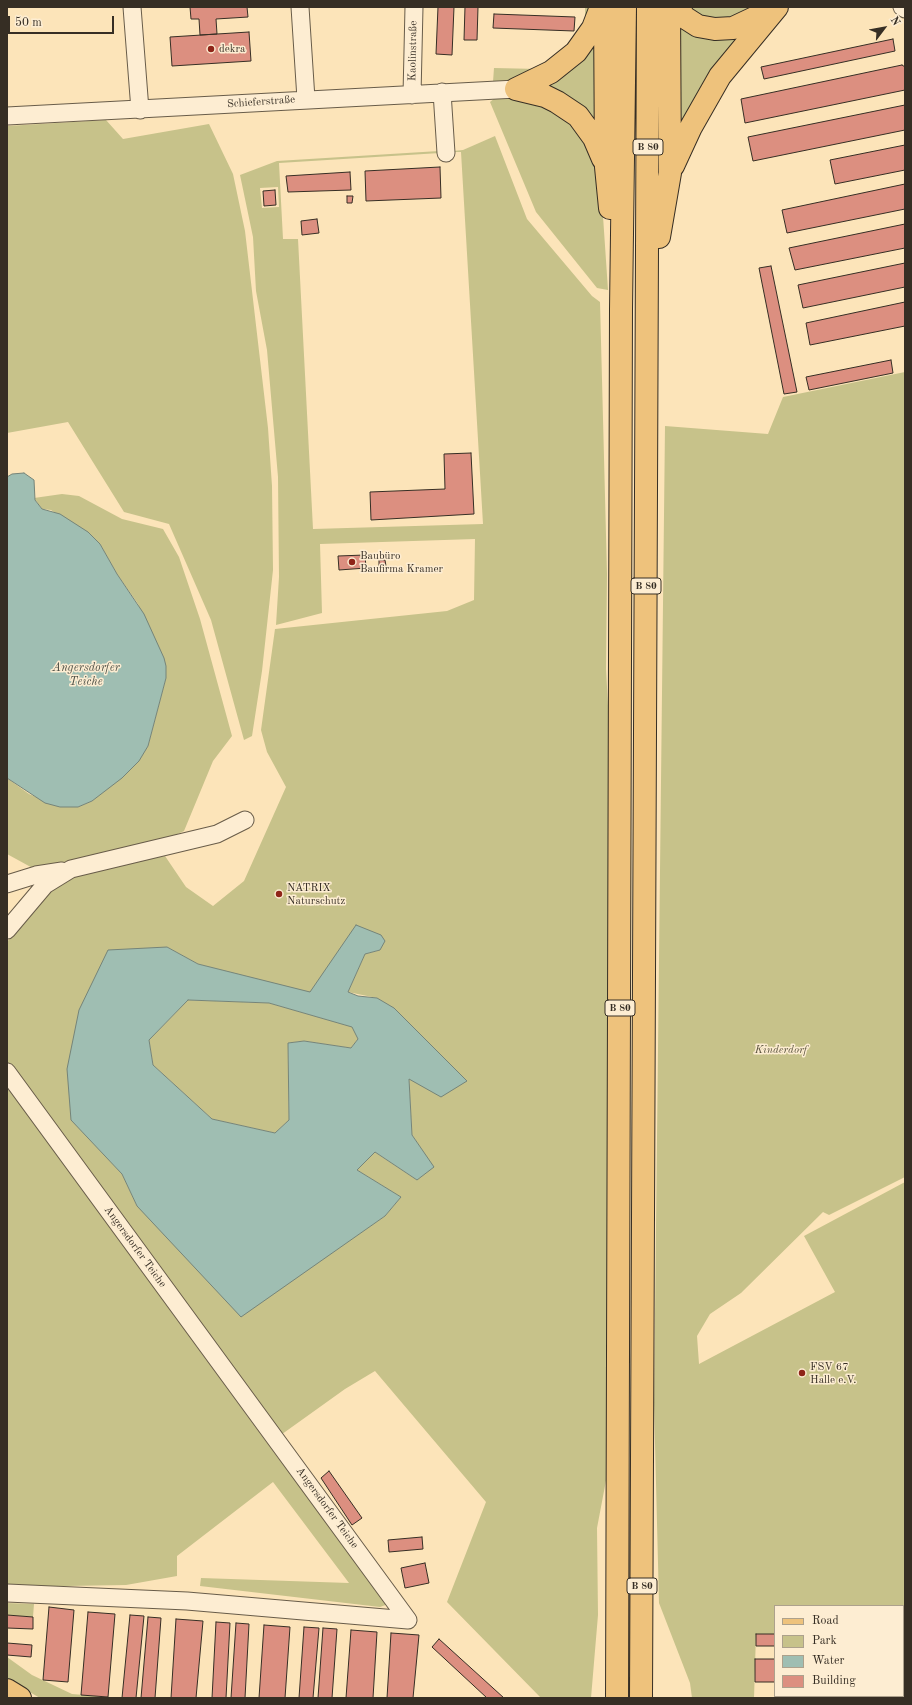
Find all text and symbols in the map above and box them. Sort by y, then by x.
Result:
scale bar [10,8,116,34]
north arrow [864,8,904,48]
text: N [888,15,901,28]
text: 50 m [15,17,42,29]
street label: Kaolinstraße [406,21,420,81]
place label: dekra [219,42,245,56]
marker: dekra [206,44,216,54]
street label: Schieferstraße [227,93,295,111]
road number: B 80 [633,139,663,155]
place label: Baubüro Baufirma Kramer [360,549,443,575]
marker: Baubüro Baufirma Kramer [347,557,357,567]
road number: B 80 [631,578,661,594]
water label: Angersdorfer Teiche [52,661,120,689]
place label: NATRIX Naturschutz [287,881,345,907]
marker: NATRIX Naturschutz [274,889,284,899]
road number: B 80 [605,1000,635,1016]
park label: Kinderdorf [755,1043,807,1057]
street label: Angersdorfer Teiche [101,1204,169,1290]
place label: FSV 67 Halle e.V. [810,1360,856,1386]
marker: FSV 67 Halle e.V. [797,1368,807,1378]
street label: Angersdorfer Teiche [293,1465,361,1551]
road number: B 80 [627,1578,657,1594]
legend [774,1605,904,1697]
text: Road [812,1615,839,1627]
text: Park [812,1635,837,1647]
text: Water [812,1655,844,1667]
text: Building [812,1675,856,1687]

